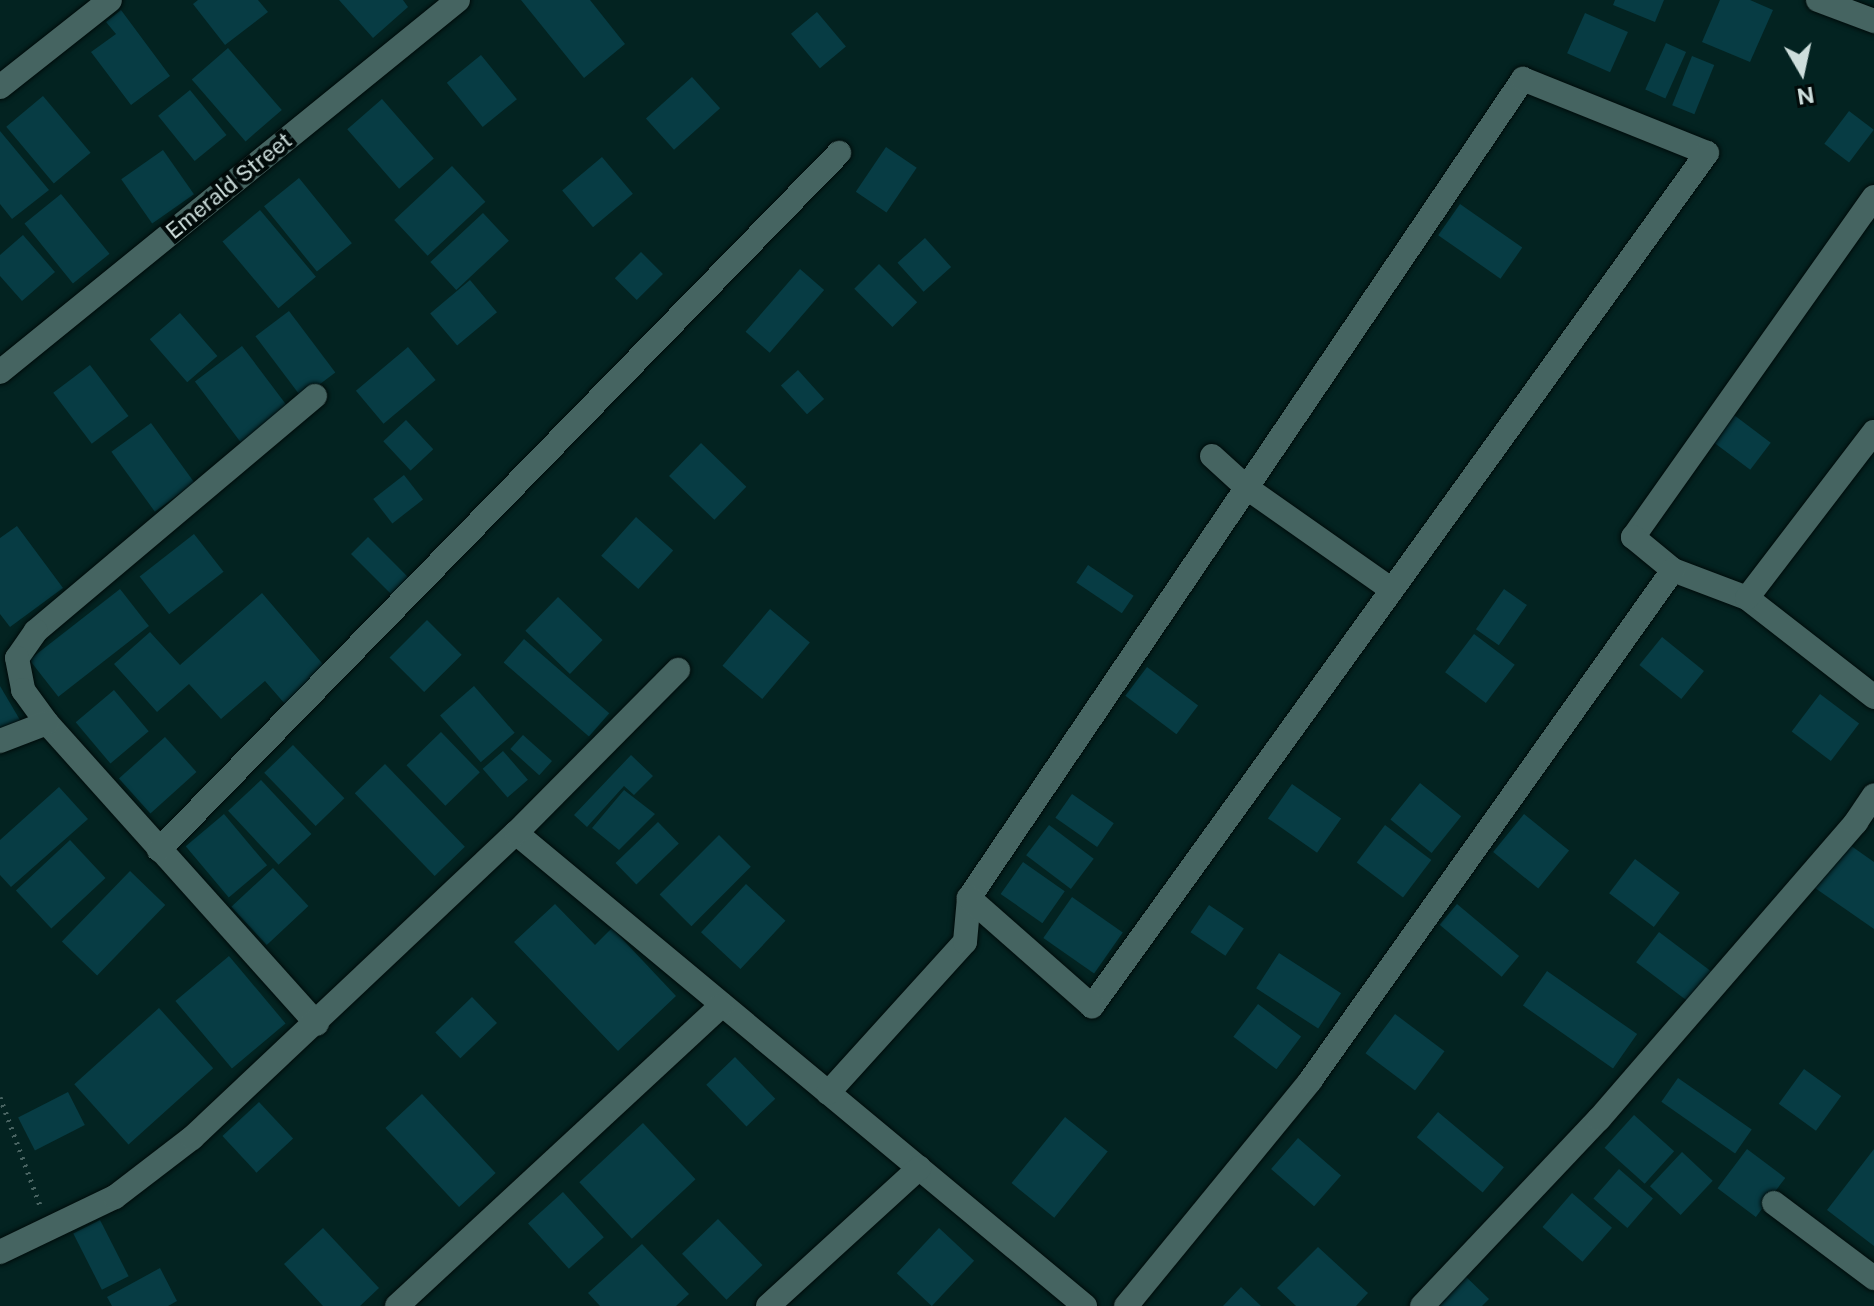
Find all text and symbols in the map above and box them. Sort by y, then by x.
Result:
north arrow [1762,32,1842,112]
text: N [1795,82,1816,110]
street label: Emerald Street [161,127,297,245]

